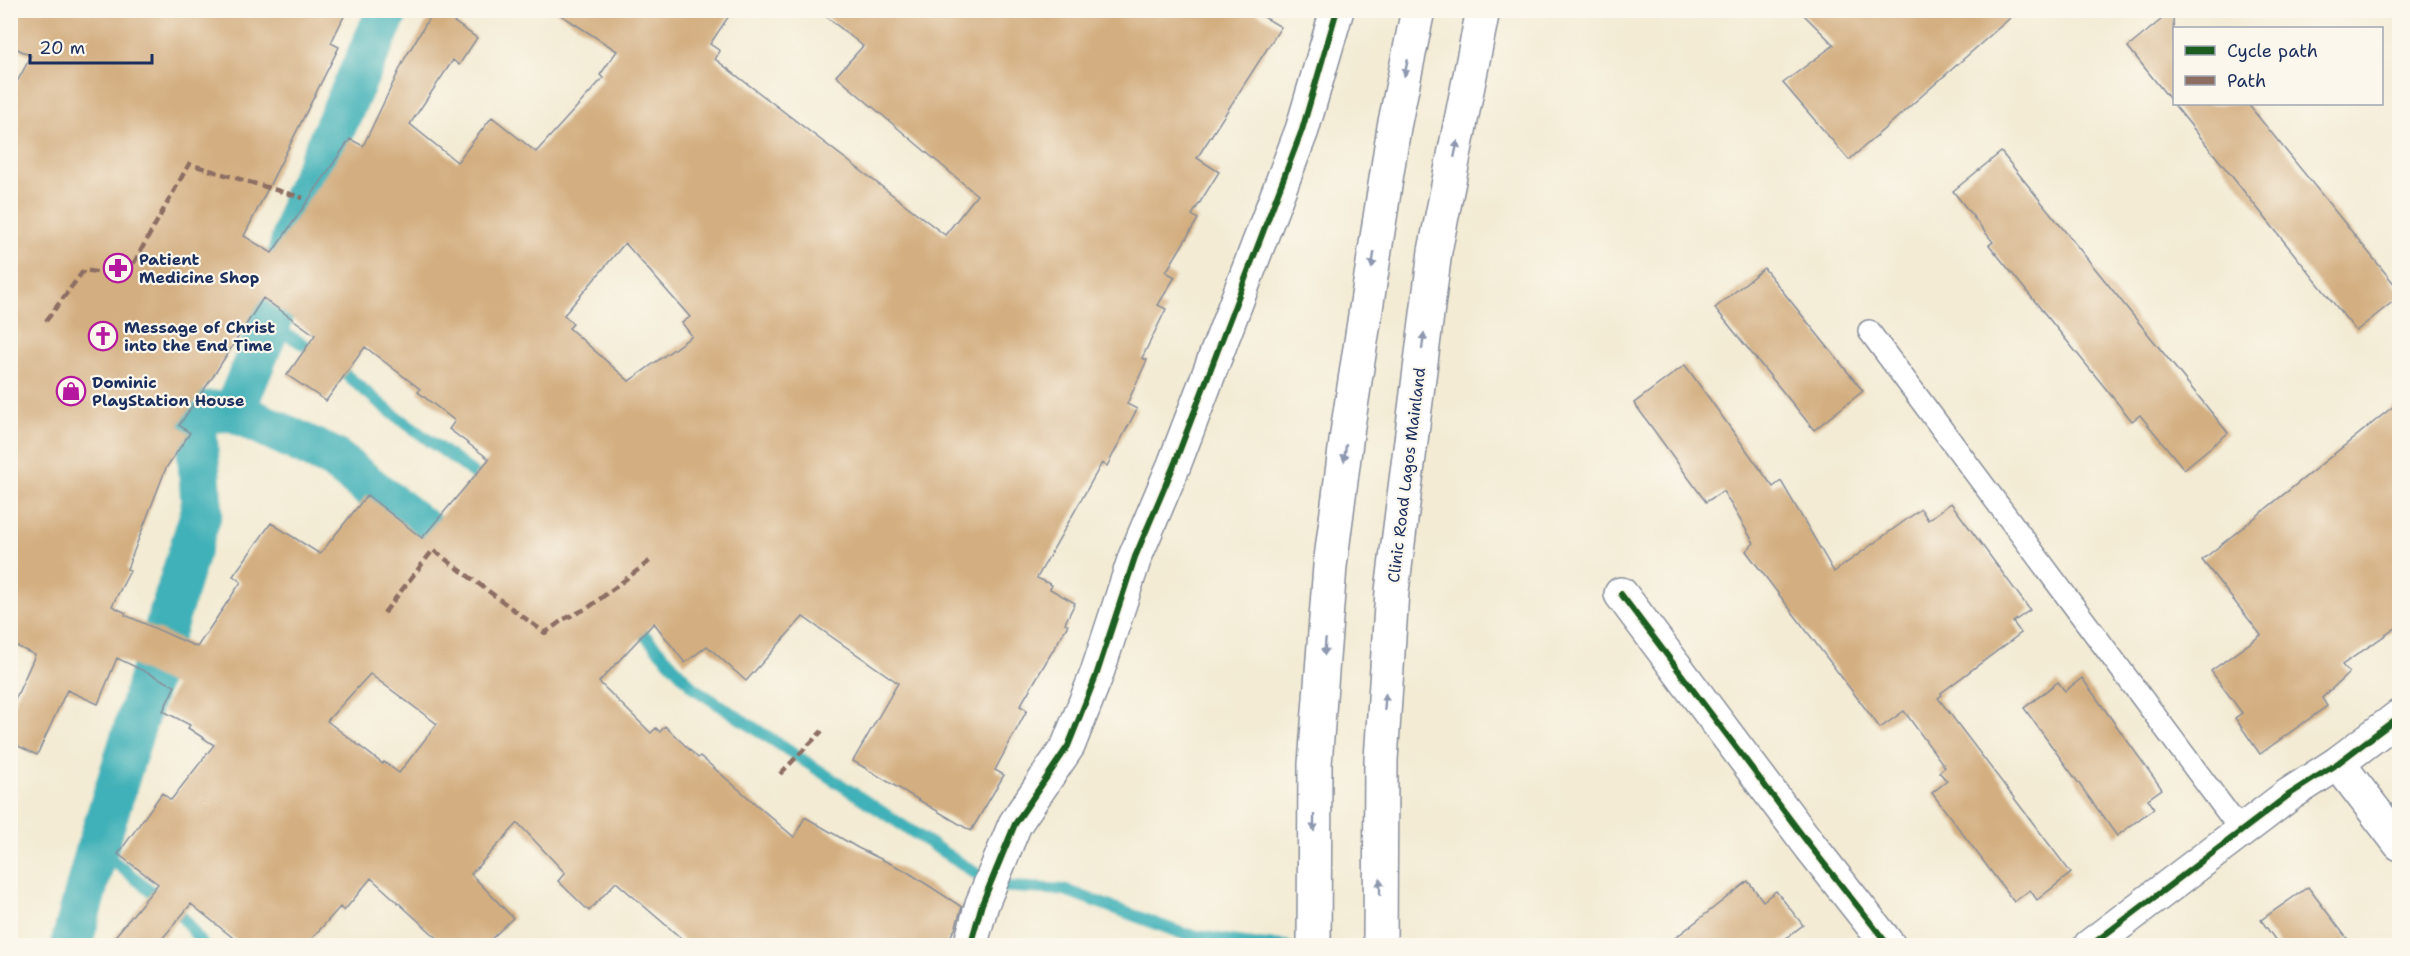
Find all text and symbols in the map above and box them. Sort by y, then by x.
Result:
scale bar [30,27,152,65]
legend [2173,27,2383,105]
text: 20 m [39,36,85,60]
text: Cycle path [2227,39,2318,63]
one-way arrow [1401,59,1411,77]
text: Path [2227,69,2266,93]
one-way arrow [1452,139,1461,158]
place label: Patient Medicine Shop [139,249,260,288]
one-way arrow [1369,251,1378,270]
pharmacy icon: Patient Medicine Shop [102,252,134,284]
place label: Message of Christ into the End Time [124,317,275,356]
church icon: Message of Christ into the End Time [87,320,119,352]
one-way arrow [1418,331,1428,350]
street label: Clinic Road Lagos Mainland [1383,366,1430,584]
place label: Dominic PlayStation House [92,372,245,411]
shop icon: Dominic PlayStation House [55,375,87,407]
one-way arrow [1340,443,1349,462]
one-way arrow [1320,637,1330,656]
one-way arrow [1380,692,1390,711]
one-way arrow [1309,813,1319,832]
one-way arrow [1375,878,1385,897]

